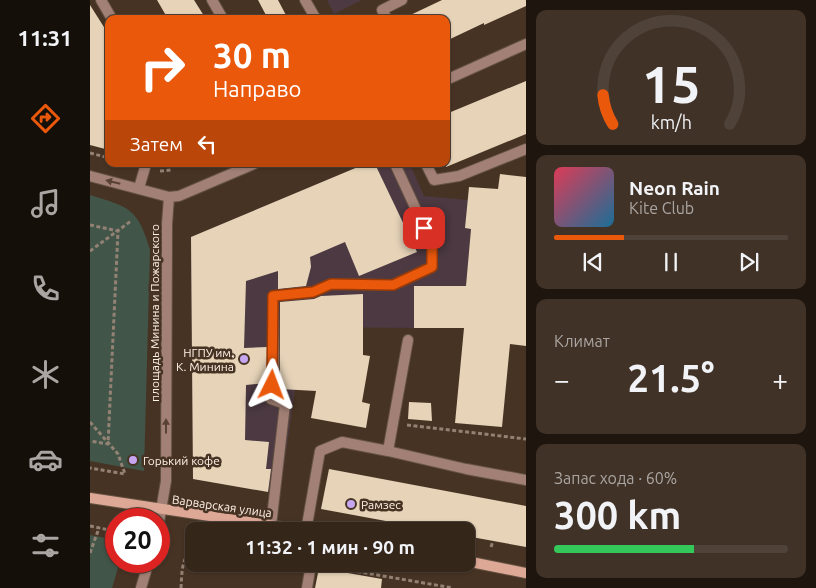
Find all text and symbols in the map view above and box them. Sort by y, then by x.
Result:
text: 11:31 [17,25,73,50]
icon: right [130,35,195,100]
text: 30 m [213,35,291,75]
text: 15 [642,55,700,113]
text: Направо [213,76,301,101]
icon: directions [28,101,63,136]
text: km/h [650,112,692,132]
icon: left [193,130,221,158]
text: Затем [130,133,183,155]
text: Neon Rain [629,177,720,199]
one-way arrow [105,178,120,186]
icon: music [28,186,63,221]
text: Kite Club [629,199,694,217]
pin [403,207,445,249]
icon: arrive [410,214,438,242]
street label: площадь Минина и Пожарского [148,224,161,402]
icon: previous [579,248,607,276]
icon: pause [657,248,685,276]
icon: next [735,248,763,276]
icon: phone [28,271,63,306]
text: Климат [554,332,610,350]
place label: НГПУ им. К. Минина [176,346,234,373]
marker: НГПУ им. К. Минина [238,353,250,365]
icon: climate [28,357,63,392]
text: 21.5° [627,357,715,399]
position arrow [245,358,297,410]
text: − [554,364,570,395]
text: + [772,364,788,395]
one-way arrow [162,418,170,434]
icon: car [28,442,63,477]
marker: Горький кофе [127,454,139,466]
place label: Горький кофе [143,454,220,467]
text: Запас хода · 60% [554,469,677,487]
street label: Варварская улица [171,493,273,519]
text: 300 km [554,494,681,536]
marker: Рамзес [345,498,357,510]
place label: Рамзес [361,498,401,511]
speed limit sign: 20 [105,508,170,573]
icon: filters [28,528,63,563]
text: 11:32 · 1 мин · 90 m [245,536,415,558]

